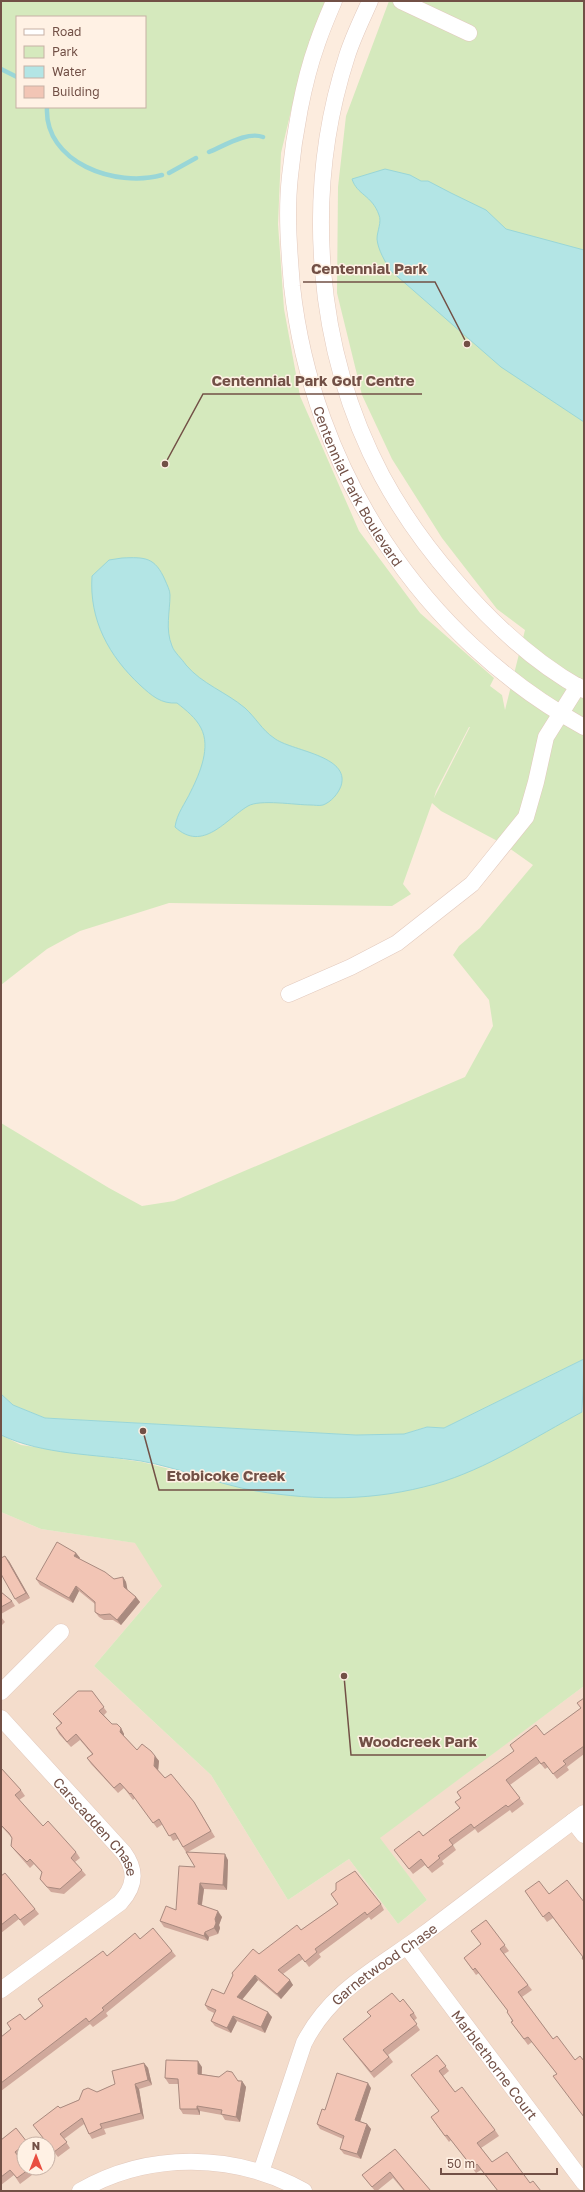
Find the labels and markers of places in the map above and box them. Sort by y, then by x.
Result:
callout: Centennial Park [303,255,435,282]
callout: Centennial Park Golf Centre [203,367,422,394]
callout: Etobicoke Creek [159,1463,294,1490]
callout: Woodcreek Park [351,1728,486,1755]

